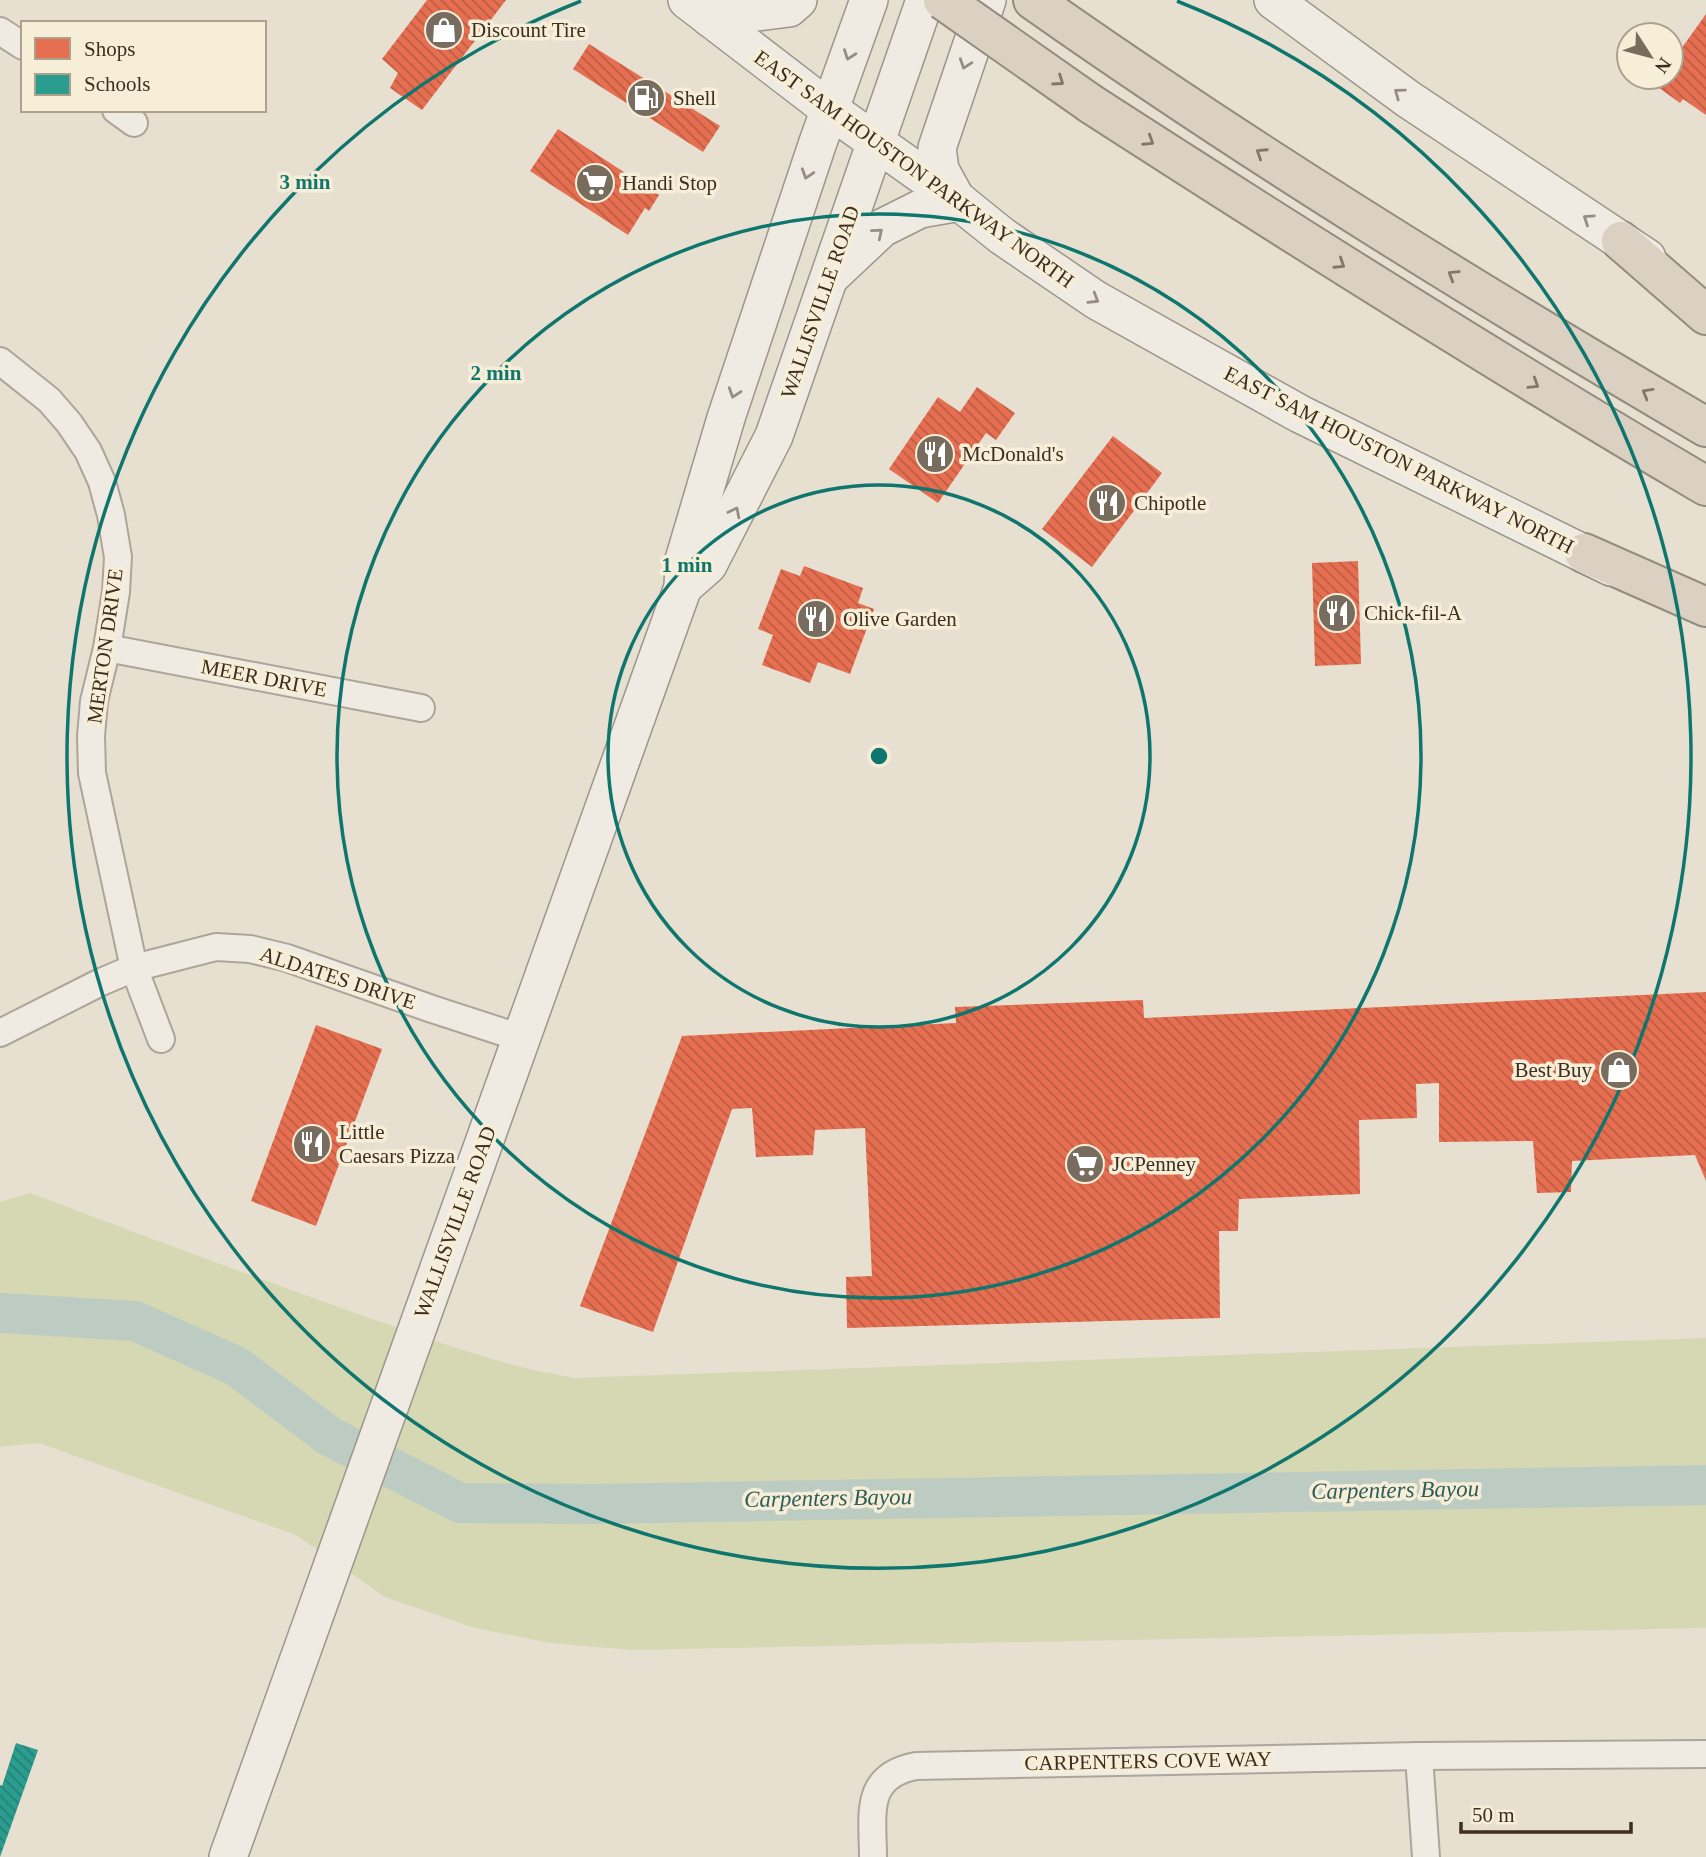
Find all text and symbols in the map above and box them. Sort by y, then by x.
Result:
shop icon: Discount Tire [423,9,465,51]
place label: Discount Tire [471,18,586,42]
legend [21,21,266,112]
north arrow [1615,21,1685,91]
text: Shops [84,37,135,61]
street label: EAST SAM HOUSTON PARKWAY NORTH [750,45,1078,293]
one-way arrow [843,48,857,60]
text: N [1651,54,1676,78]
one-way arrow [959,58,973,70]
text: Schools [84,72,151,96]
one-way arrow [1051,73,1064,85]
fuel station icon: Shell [625,77,667,119]
place label: Shell [673,86,716,110]
one-way arrow [1394,89,1407,101]
one-way arrow [1141,133,1154,145]
one-way arrow [1256,148,1269,161]
supermarket icon: Handi Stop [574,162,616,204]
one-way arrow [801,168,816,180]
text: 3 min [280,170,331,194]
place label: Handi Stop [622,171,717,195]
street label: WALLISVILLE ROAD [776,202,864,402]
one-way arrow [1583,214,1596,227]
one-way arrow [869,229,882,241]
one-way arrow [1333,255,1346,268]
one-way arrow [1447,270,1460,283]
one-way arrow [1087,290,1100,303]
text: 2 min [471,361,522,385]
street label: EAST SAM HOUSTON PARKWAY NORTH [1220,361,1578,559]
one-way arrow [1526,375,1539,388]
one-way arrow [728,387,742,399]
one-way arrow [1642,388,1655,401]
restaurant icon: McDonald's [914,433,956,475]
place label: McDonald's [962,442,1064,466]
restaurant icon: Chipotle [1086,482,1128,524]
place label: Chipotle [1134,491,1206,515]
one-way arrow [727,507,740,519]
text: 1 min [662,553,713,577]
street label: MERTON DRIVE [82,567,128,725]
restaurant icon: Chick-fil-A [1316,592,1358,634]
restaurant icon: Olive Garden [795,598,837,640]
place label: Chick-fil-A [1364,601,1463,625]
place label: Olive Garden [843,607,957,631]
street label: MEER DRIVE [199,654,329,702]
centre of rings [867,744,891,768]
street label: ALDATES DRIVE [257,941,419,1015]
shop icon: Best Buy [1598,1049,1640,1091]
place label: Best Buy [1514,1058,1592,1082]
place label: Little Caesars Pizza [339,1120,456,1168]
restaurant icon: Little Caesars Pizza [291,1123,333,1165]
street label: WALLISVILLE ROAD [409,1123,501,1321]
supermarket icon: JCPenney [1064,1143,1106,1185]
place label: JCPenney [1112,1152,1197,1176]
water label: Carpenters Bayou [1311,1476,1479,1504]
water label: Carpenters Bayou [744,1484,912,1512]
street label: CARPENTERS COVE WAY [1024,1747,1272,1775]
scale bar [1461,1790,1631,1834]
text: 50 m [1472,1803,1515,1827]

